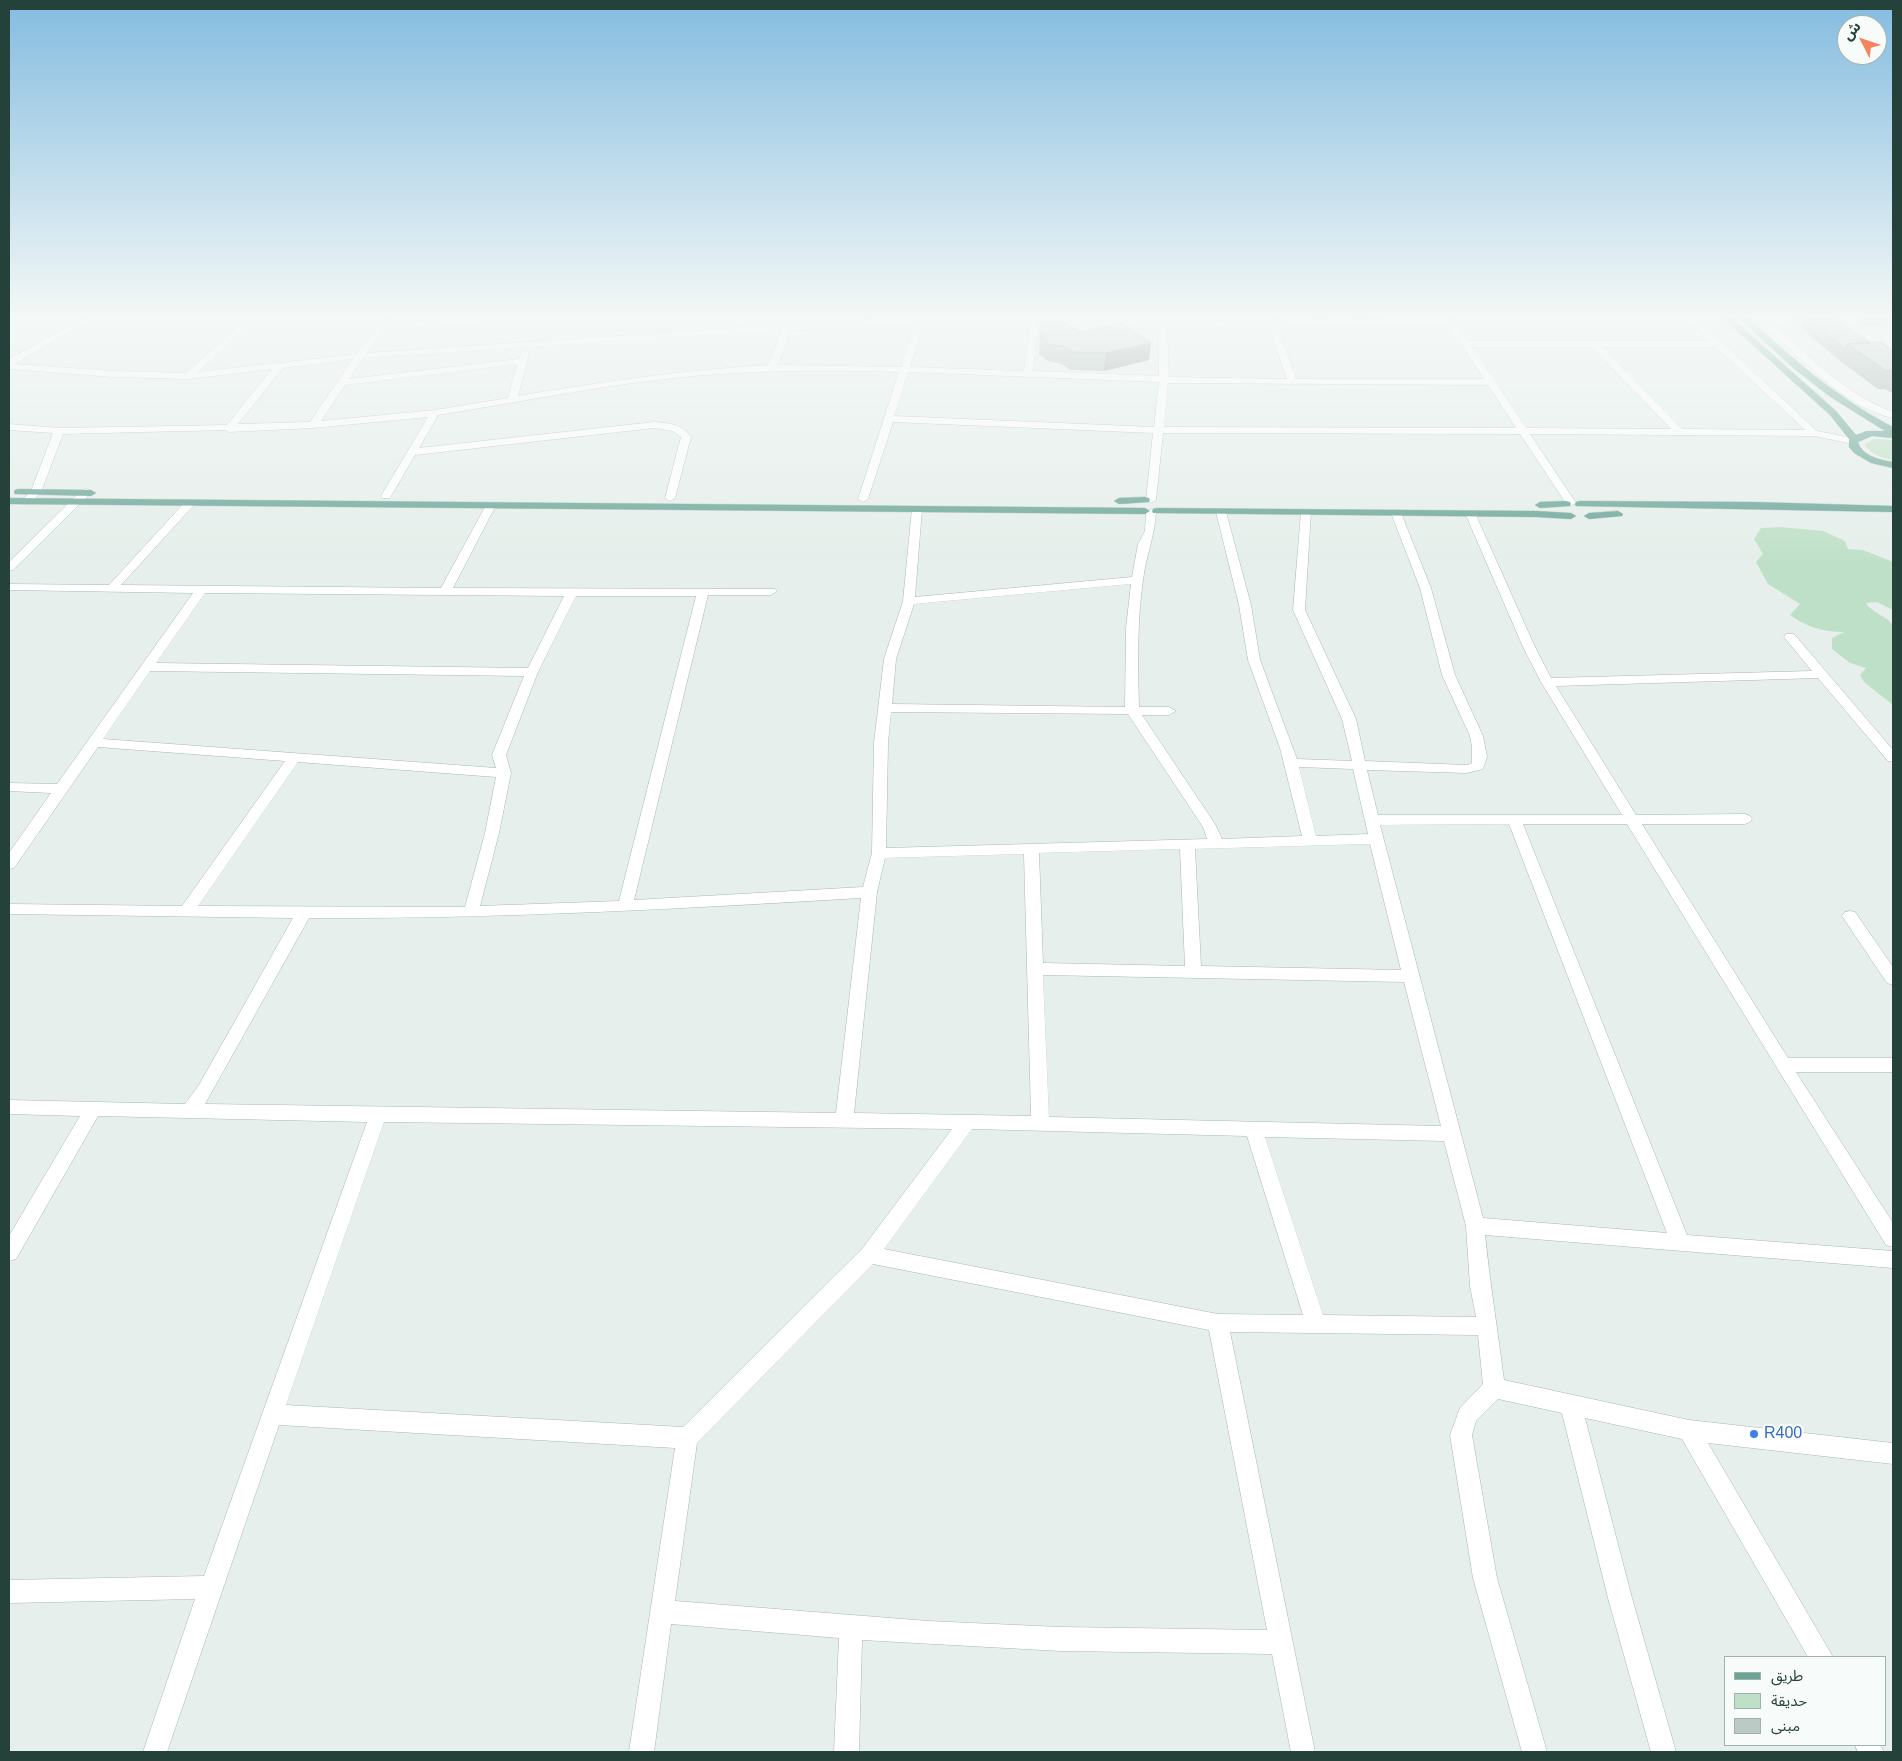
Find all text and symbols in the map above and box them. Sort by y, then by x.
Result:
north arrow [1837,15,1887,65]
text: ش [1839,18,1864,43]
place label: R400 [1764,1424,1802,1444]
marker: R400 [1748,1428,1760,1440]
legend [1724,1656,1887,1746]
text: طريق [1771,1667,1803,1684]
text: حديقة [1771,1692,1807,1709]
text: مبنى [1771,1717,1800,1734]

